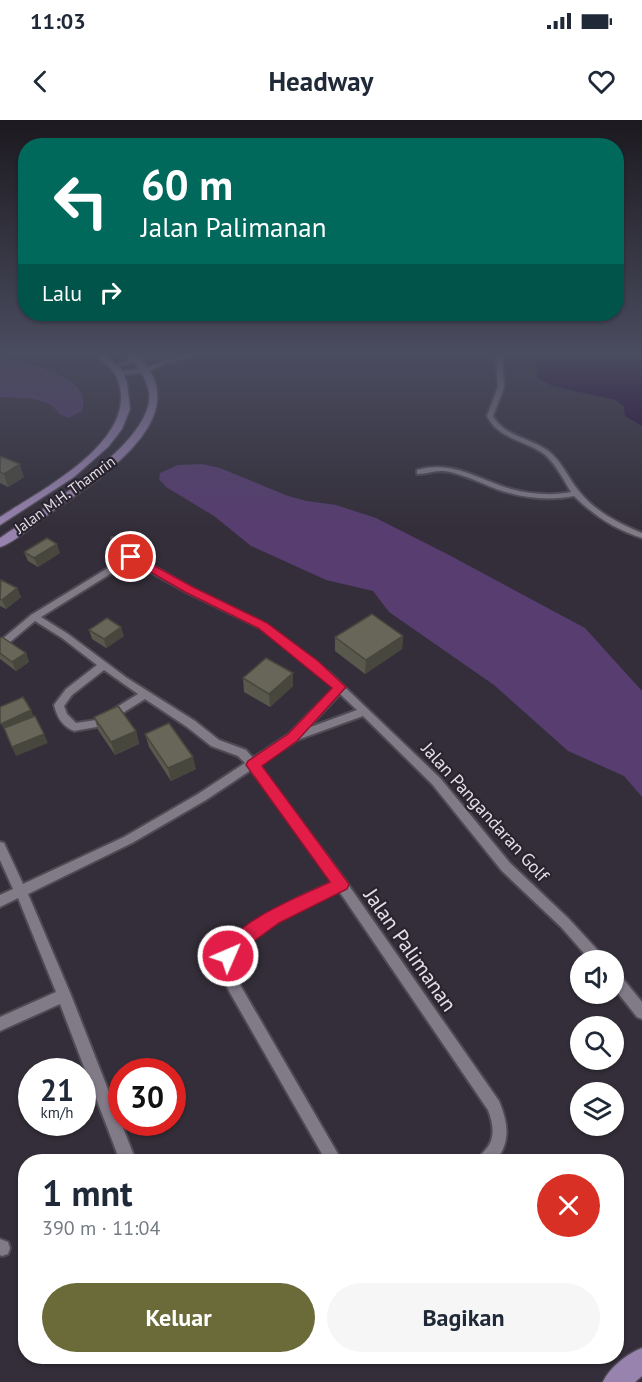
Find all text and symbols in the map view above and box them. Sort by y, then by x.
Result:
text: 11:03 [30,7,86,35]
text: Headway [268,64,374,98]
icon: back [24,65,57,98]
icon: heart [585,65,618,98]
text: 60 m [141,157,233,212]
icon: left [42,162,120,240]
text: Jalan Palimanan [141,210,326,244]
icon: right [94,276,127,309]
text: Lalu [42,279,82,307]
street label: Jalan M.H. Thamrin [10,452,119,538]
pin [105,531,156,582]
icon: arrive [114,540,147,573]
street label: Jalan Pangandaran Golf [416,736,555,887]
street label: Jalan Palimanan [357,882,463,1017]
position arrow [196,924,260,988]
map controls [570,950,624,1136]
button: sound [570,950,624,1004]
button: search [570,1016,624,1070]
speed limit sign: 30 [108,1058,186,1136]
text: 21 [40,1070,74,1109]
button: layers [570,1082,624,1136]
text: km/h [41,1103,73,1122]
text: 1 mnt [42,1169,133,1216]
button: close [537,1174,600,1237]
text: 390 m · 11:04 [42,1215,160,1241]
button: Keluar [42,1283,315,1352]
button: Bagikan [327,1283,600,1352]

